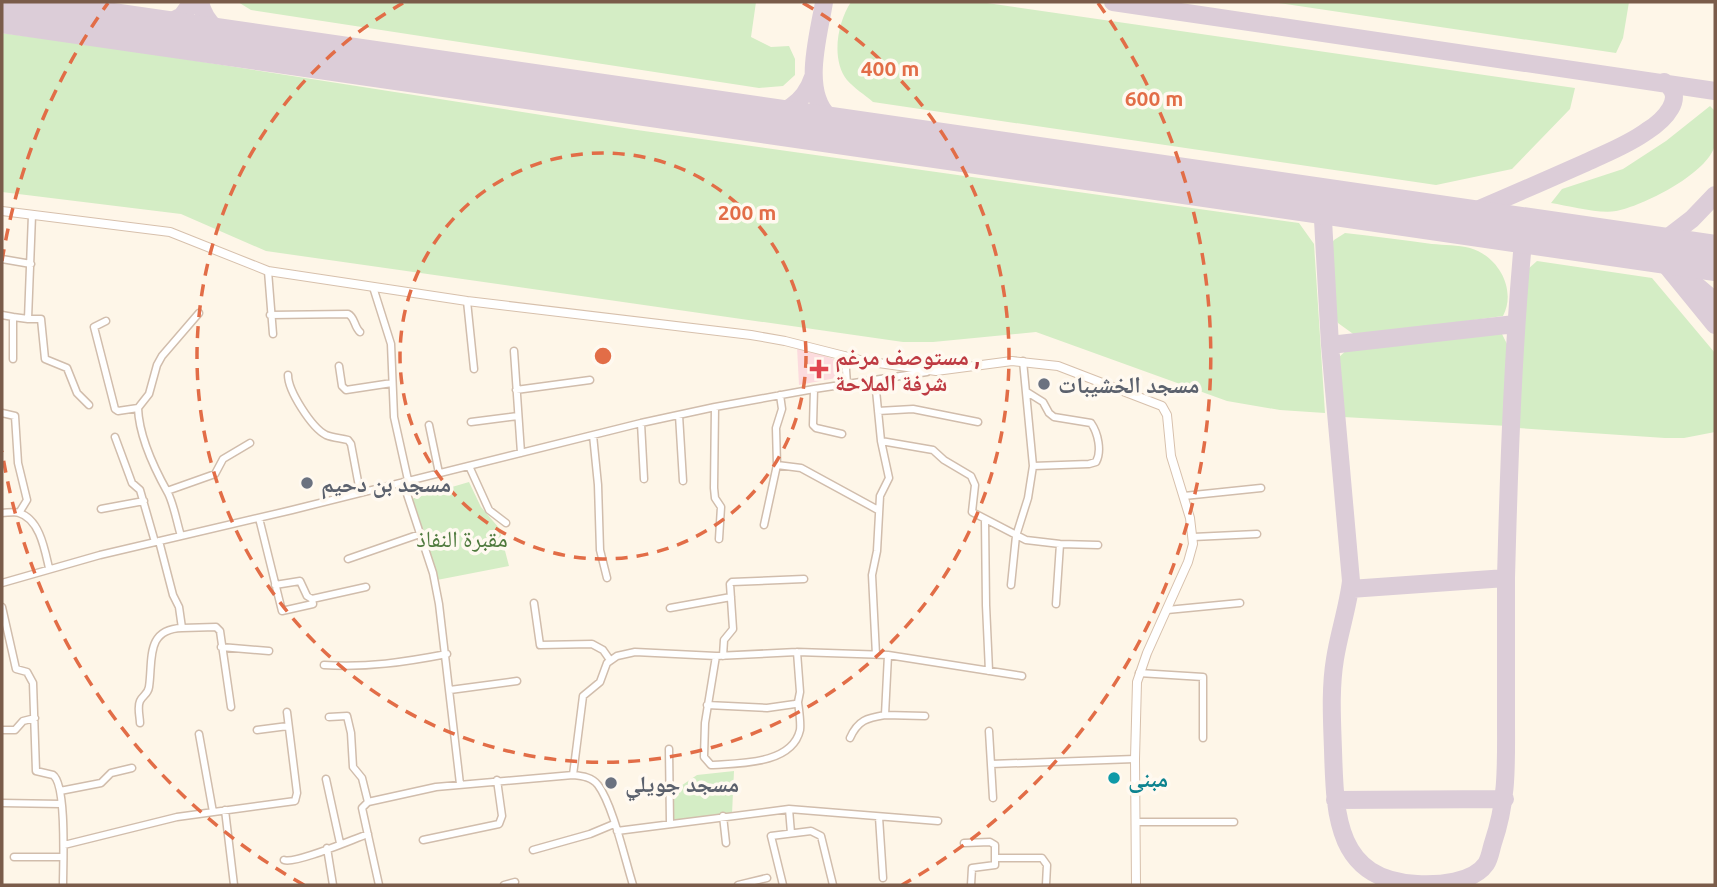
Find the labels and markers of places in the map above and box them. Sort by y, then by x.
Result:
centre of rings [591,344,615,368]
place label: مستوصف مرغم , شرفة الملاحة [835,344,980,396]
marker: مستوصف مرغم , شرفة الملاحة [809,359,829,379]
place label: مسجد الخشيبات [1058,372,1199,398]
marker: مسجد الخشيبات [1036,376,1052,392]
place label: مسجد بن دحيم [321,471,451,500]
marker: مسجد بن دحيم [299,475,315,491]
place label: مبنى [1128,766,1168,793]
marker: مبنى [1106,770,1122,786]
place label: مسجد جويلي [625,771,739,802]
marker: مسجد جويلي [603,775,619,791]

